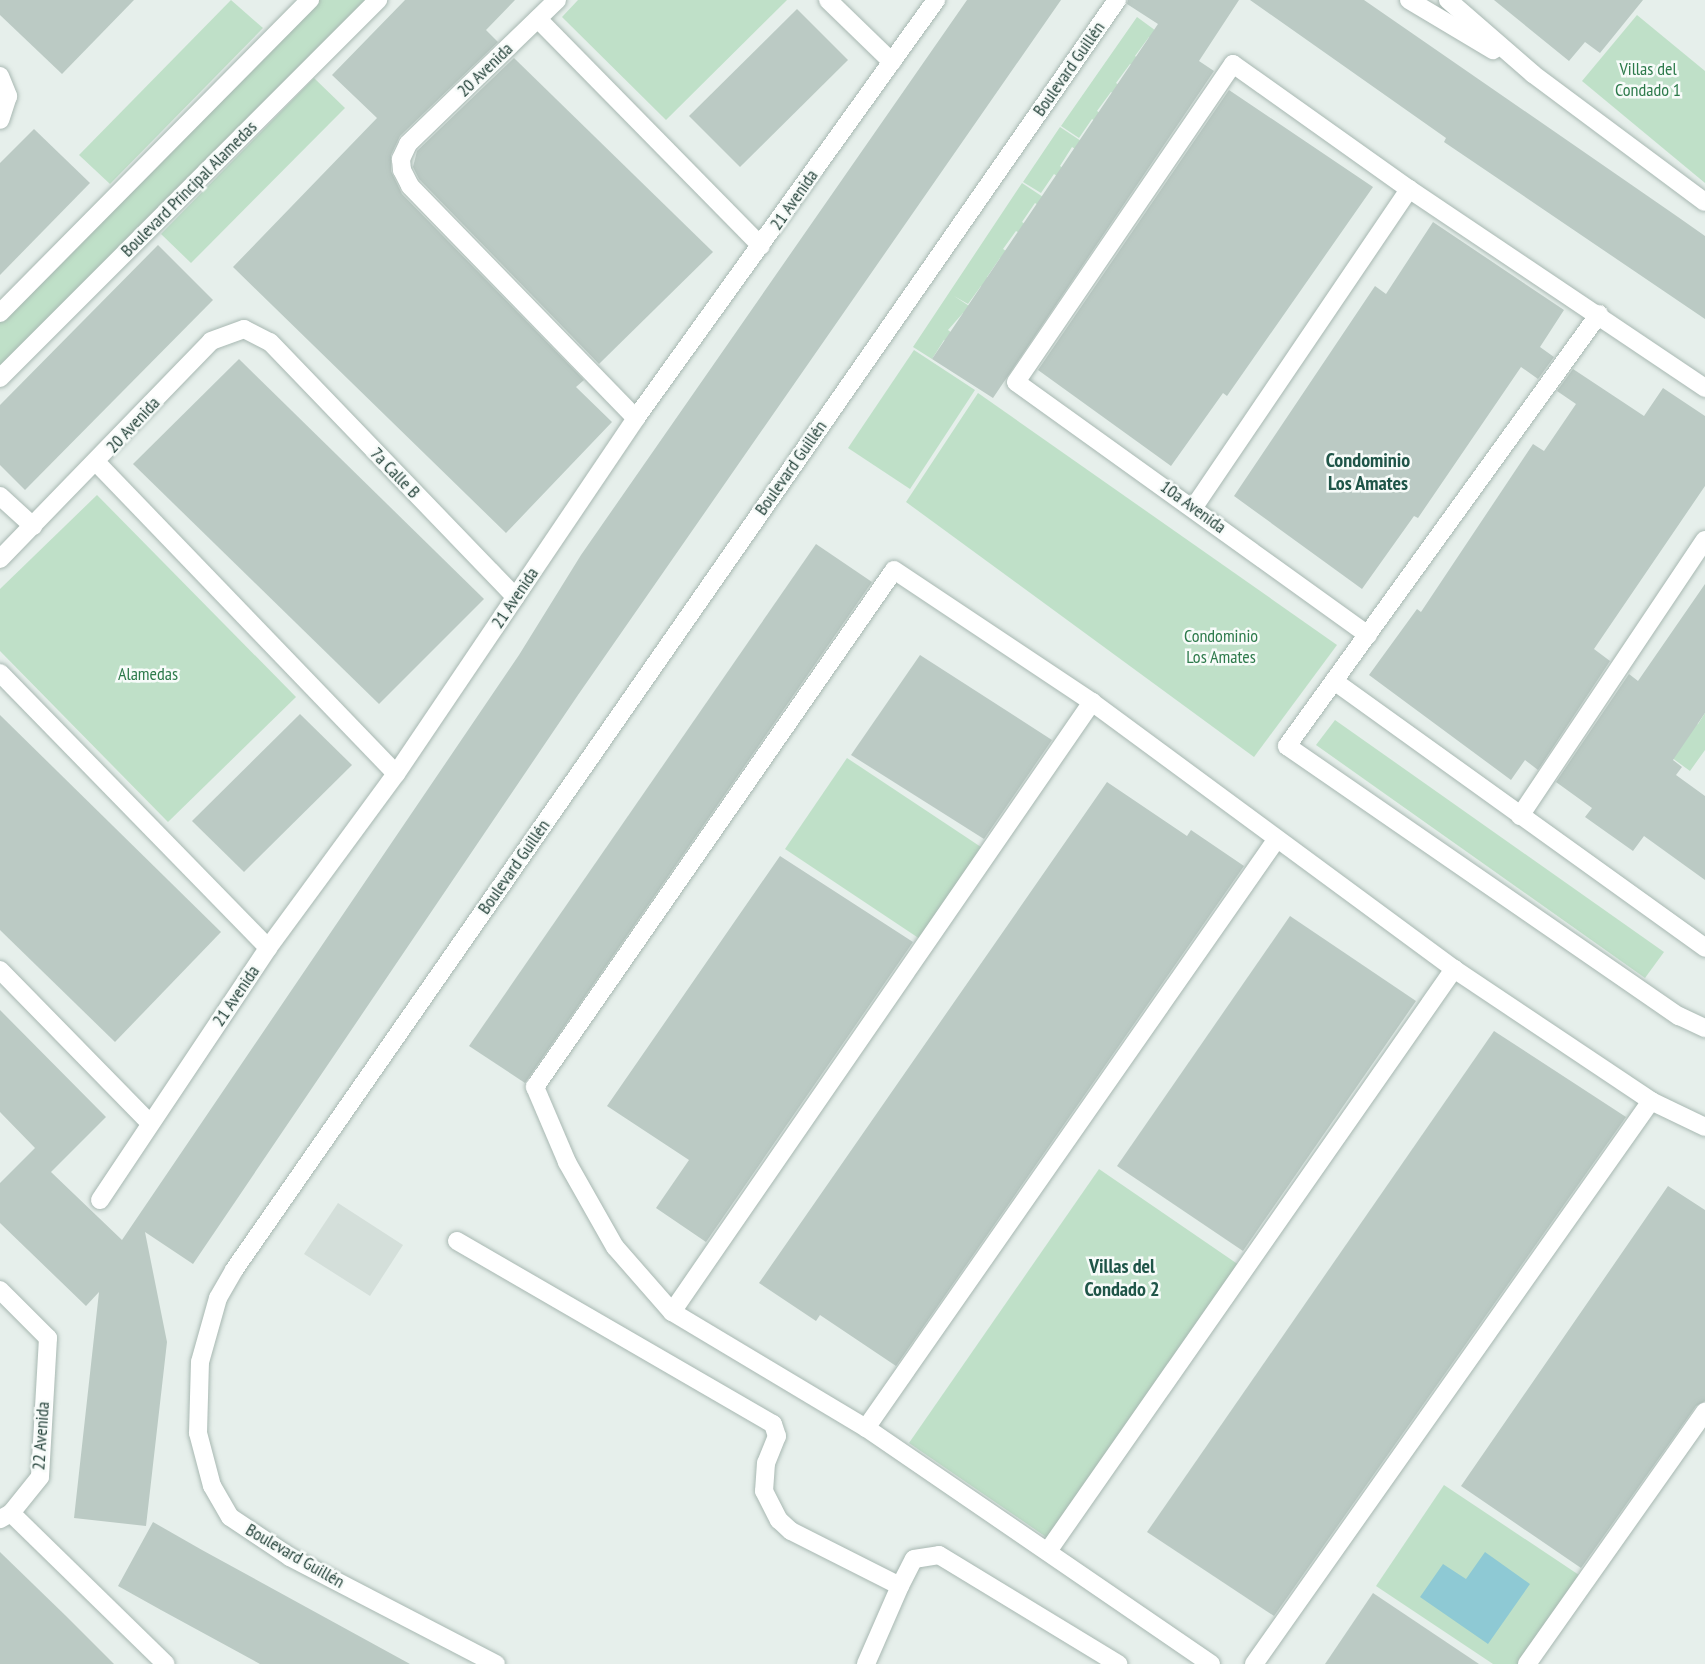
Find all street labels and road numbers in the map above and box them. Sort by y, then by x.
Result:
street label: Boulevard Guillén [1028,18,1110,120]
street label: 20 Avenida [453,38,517,102]
street label: Boulevard Principal Alamedas [116,116,262,262]
street label: 21 Avenida [765,165,823,235]
street label: 20 Avenida [102,392,164,458]
street label: Boulevard Guillén [750,417,832,519]
street label: 7a Calle B [366,443,424,503]
street label: 10a Avenida [1156,476,1230,538]
street label: 21 Avenida [487,563,543,633]
street label: Boulevard Guillén [473,816,555,918]
street label: 21 Avenida [208,961,264,1031]
street label: 22 Avenida [28,1401,54,1471]
street label: Boulevard Guillén [242,1519,348,1593]

